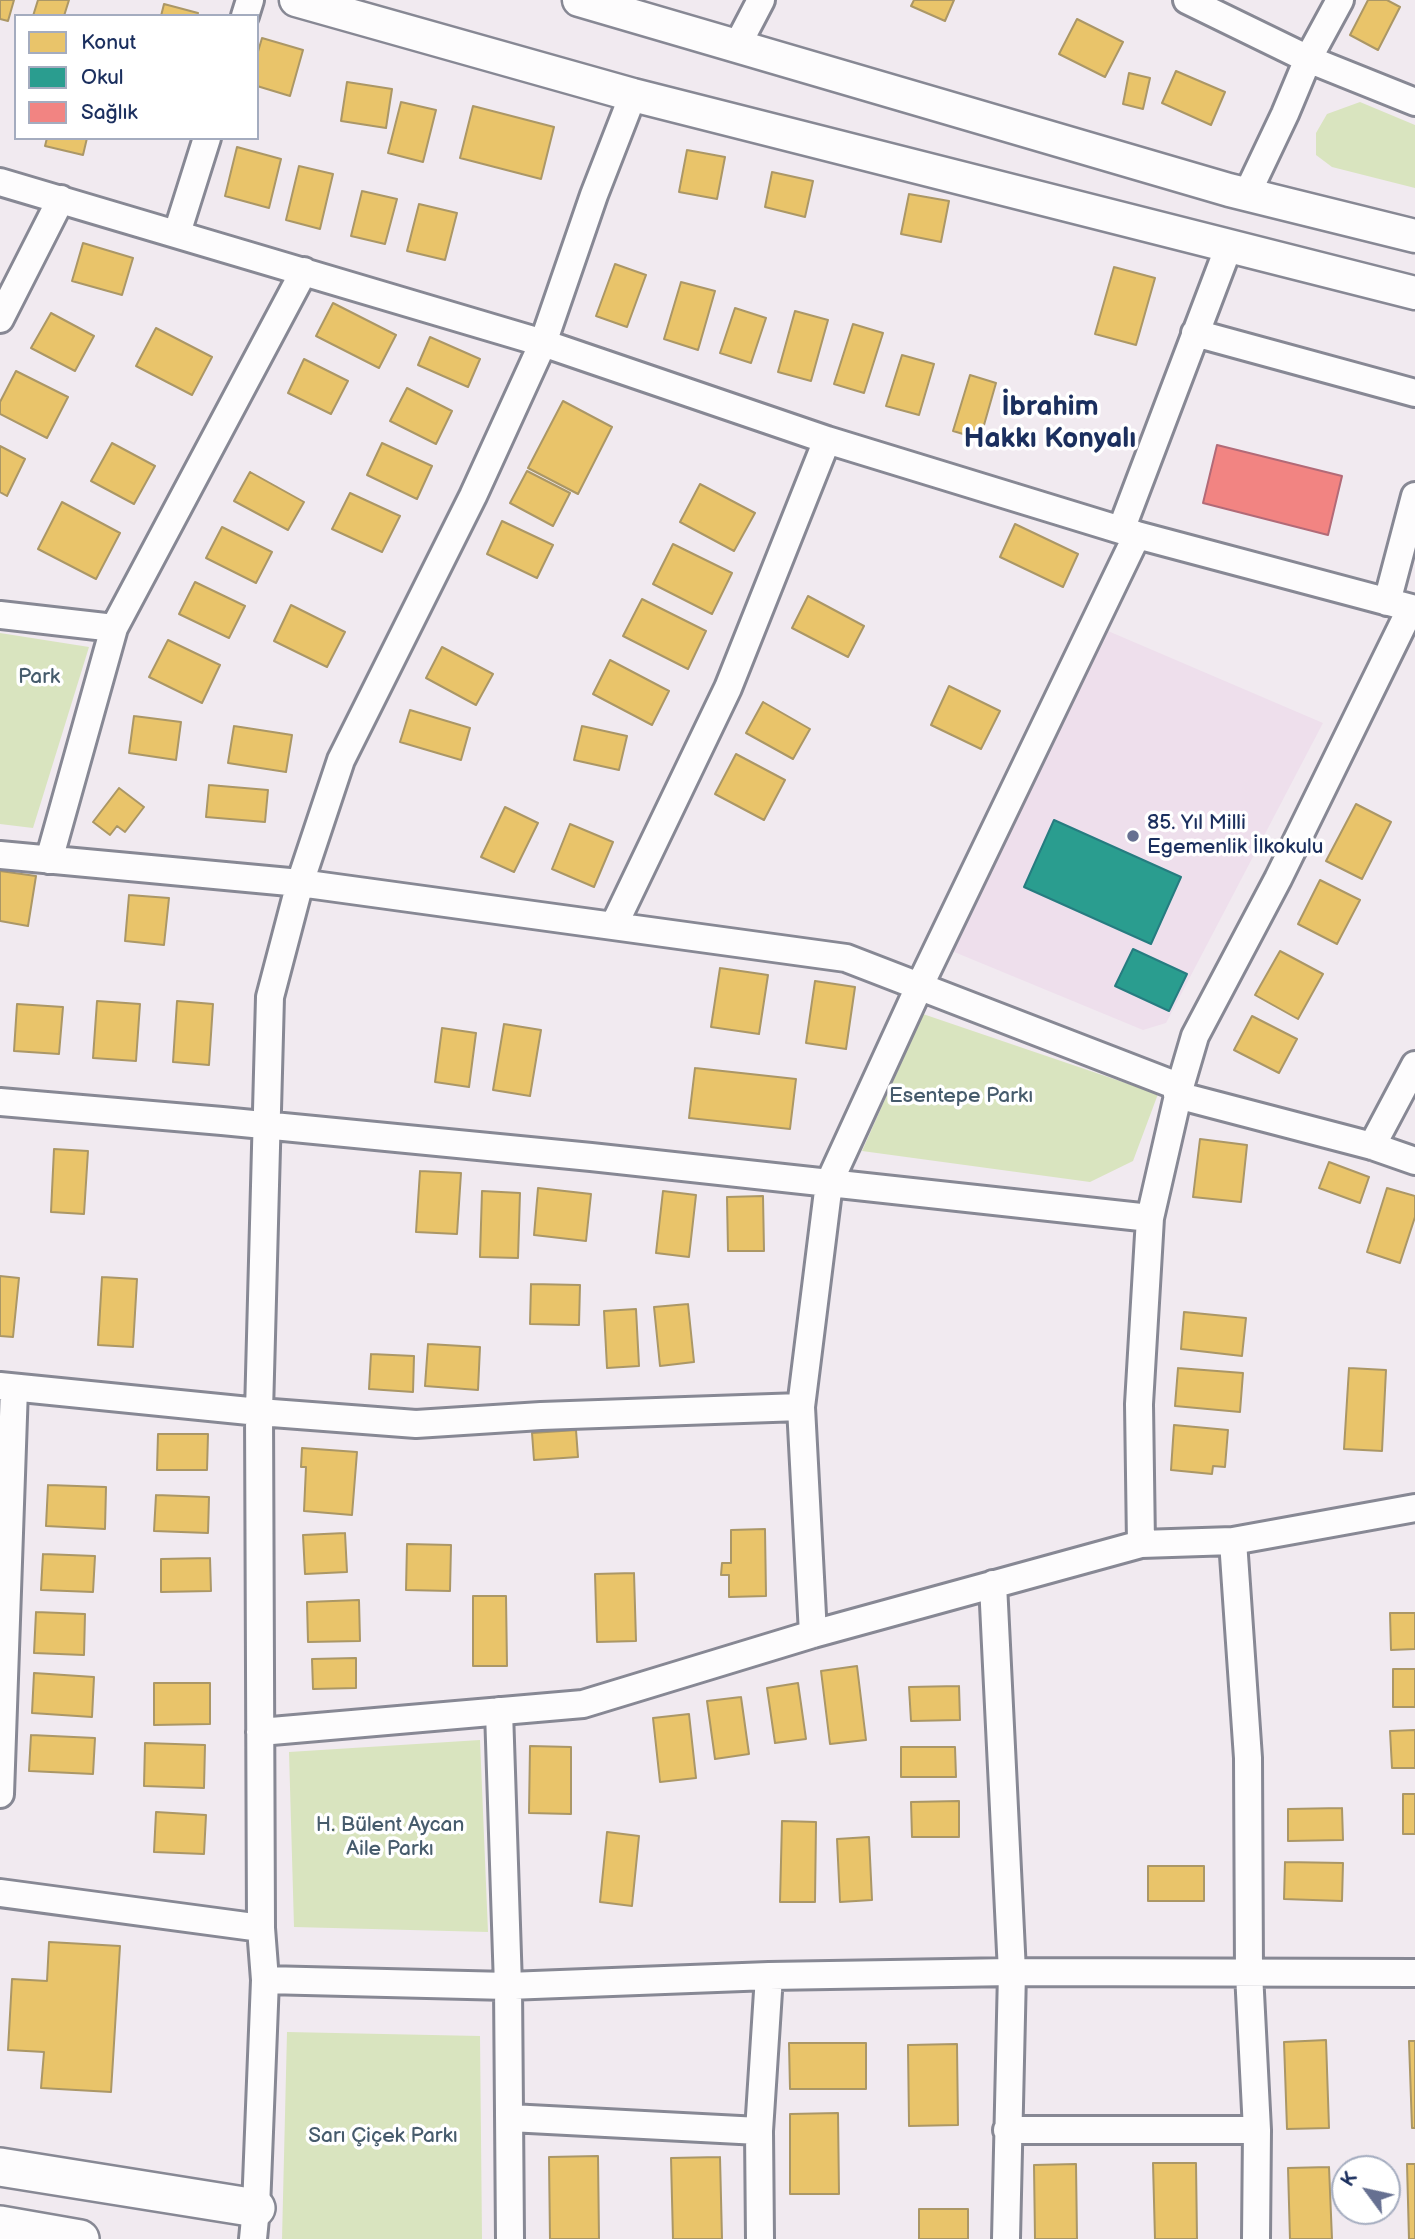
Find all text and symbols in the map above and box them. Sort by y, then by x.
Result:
legend [14,14,259,140]
text: Konut [81,30,136,55]
text: Okul [81,65,124,90]
text: Sağlık [81,100,138,125]
district label: İbrahim Hakkı Konyalı [964,391,1136,457]
park label: Park [18,665,60,691]
place label: 85. Yıl Milli Egemenlik İlkokulu [1147,811,1324,861]
marker: 85. Yıl Milli Egemenlik İlkokulu [1125,828,1141,844]
park label: Esentepe Parkı [889,1084,1033,1110]
park label: H. Bülent Aycan Aile Parkı [316,1813,464,1863]
park label: Sarı Çiçek Parkı [308,2124,458,2150]
north arrow [1331,2155,1401,2225]
text: K [1336,2168,1363,2191]

